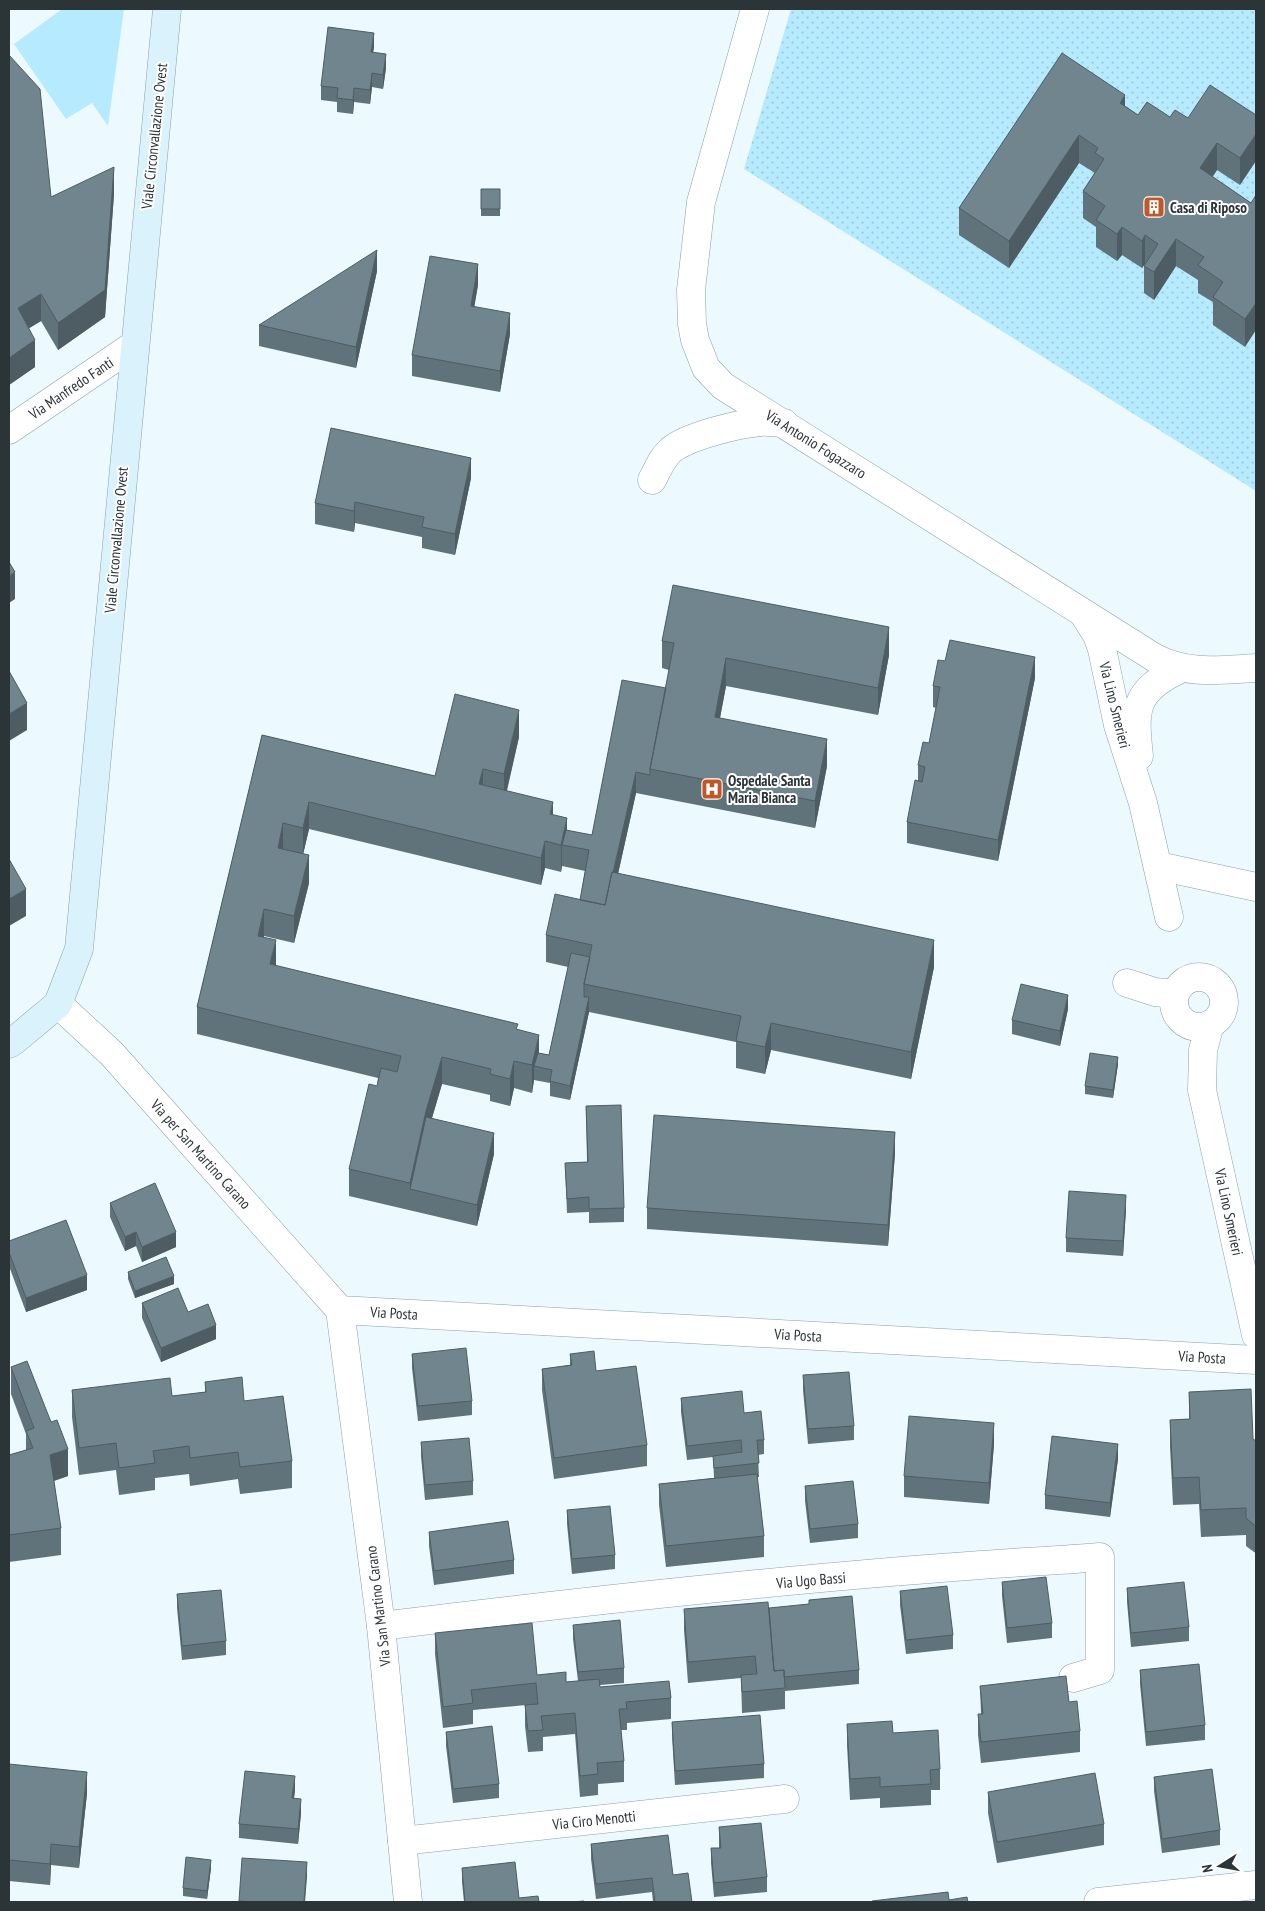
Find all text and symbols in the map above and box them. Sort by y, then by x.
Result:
street label: Viale Circonvallazione Ovest [137,62,171,211]
building icon: Casa di Riposo [1142,195,1166,219]
place label: Casa di Riposo [1170,198,1247,217]
street label: Via Manfredo Fanti [24,353,117,424]
street label: Via Antonio Fogazzaro [761,405,870,483]
street label: Viale Circonvallazione Ovest [100,466,132,615]
street label: Via Lino Smerieri [1095,659,1135,750]
place label: Ospedale Santa Maria Bianca [728,771,811,807]
hospital icon: Ospedale Santa Maria Bianca [700,777,724,801]
street label: Via per San Martino Carano [146,1094,255,1213]
street label: Via Lino Smerieri [1210,1166,1247,1257]
street label: Via Posta [369,1302,418,1324]
street label: Via Posta [773,1324,822,1346]
street label: Via Posta [1177,1346,1226,1368]
street label: Via San Martino Carano [361,1545,395,1668]
street label: Via Ugo Bassi [774,1567,847,1593]
street label: Via Ciro Menotti [550,1806,637,1834]
north arrow [1195,1841,1245,1891]
text: N [1198,1863,1217,1874]

